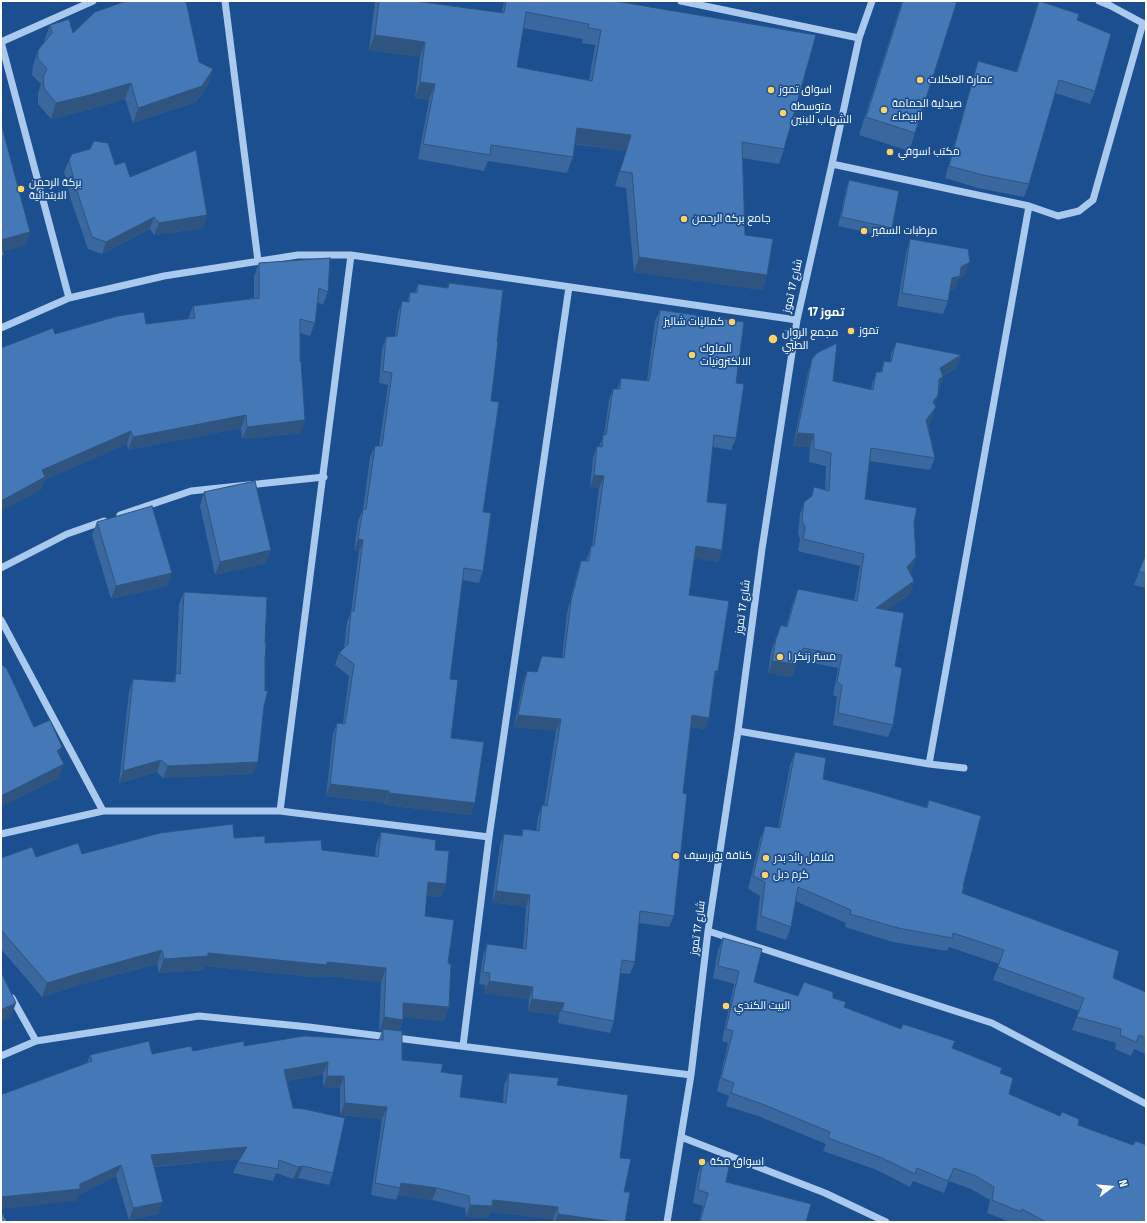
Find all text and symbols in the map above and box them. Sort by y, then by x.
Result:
place label: عمارة العكلات [928,73,993,87]
marker: عمارة العكلات [915,75,925,85]
place label: اسواق تموز [779,83,832,97]
marker: اسواق تموز [766,85,776,95]
place label: صيدلية الحمامة البيضاء [892,97,962,123]
place label: متوسطة الشهاب للبنين [791,100,852,126]
marker: صيدلية الحمامة البيضاء [879,105,889,115]
marker: متوسطة الشهاب للبنين [778,108,788,118]
place label: مكتب اسوفي [898,145,960,159]
marker: مكتب اسوفي [885,147,895,157]
place label: بركة الرحمن الابتدائية [29,176,82,202]
marker: بركة الرحمن الابتدائية [16,184,26,194]
place label: جامع بركة الرحمن [692,212,770,226]
marker: جامع بركة الرحمن [679,214,689,224]
place label: مرطبات السفير [872,224,937,238]
marker: مرطبات السفير [859,226,869,236]
street label: شارع 17 تموز [780,258,806,314]
district label: 17 تموز [808,306,844,320]
place label: كماليات شاليز [664,315,724,329]
marker: كماليات شاليز [727,317,737,327]
place label: تموز [859,324,879,338]
place label: مجمع الروان الطبي [782,326,838,352]
marker: تموز [846,326,856,336]
marker: مجمع الروان الطبي [767,333,779,345]
place label: الملوك الالكترونيات [700,342,751,368]
marker: الملوك الالكترونيات [687,350,697,360]
street label: شارع 17 تموز [733,579,753,635]
place label: مستر زنكر ١ [788,650,836,664]
marker: مستر زنكر ١ [775,652,785,662]
place label: كنافة يوزرسيف [684,849,752,863]
marker: كنافة يوزرسيف [671,851,681,861]
place label: فلافل رائد بدر [774,851,834,865]
marker: فلافل رائد بدر [761,853,771,863]
place label: كرم دبل [773,868,809,882]
marker: كرم دبل [760,870,770,880]
street label: شارع 17 تموز [688,900,708,956]
place label: البيت الكندي [734,999,790,1013]
marker: البيت الكندي [721,1001,731,1011]
place label: اسواق مكة [710,1155,764,1169]
marker: اسواق مكة [697,1157,707,1167]
north arrow [1091,1167,1131,1207]
text: N [1116,1179,1130,1189]

